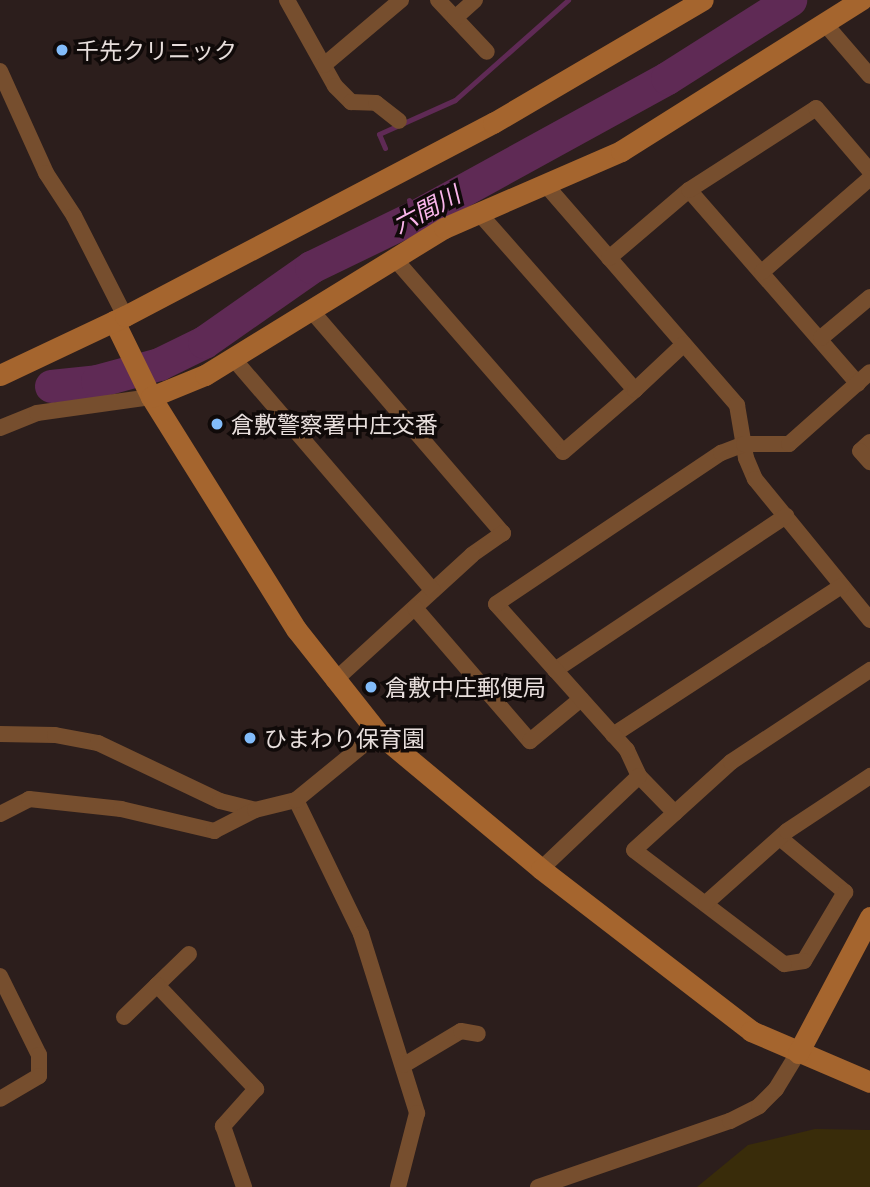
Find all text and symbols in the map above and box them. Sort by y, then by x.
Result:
place label: 千先クリニック [76,36,237,64]
marker: 千先クリニック [54,42,70,58]
water label: 六間川 [387,179,465,239]
place label: 倉敷警察署中庄交番 [231,410,438,438]
marker: 倉敷警察署中庄交番 [209,416,225,432]
place label: 倉敷中庄郵便局 [385,673,546,701]
marker: 倉敷中庄郵便局 [363,679,379,695]
place label: ひまわり保育園 [264,724,425,752]
marker: ひまわり保育園 [242,730,258,746]

